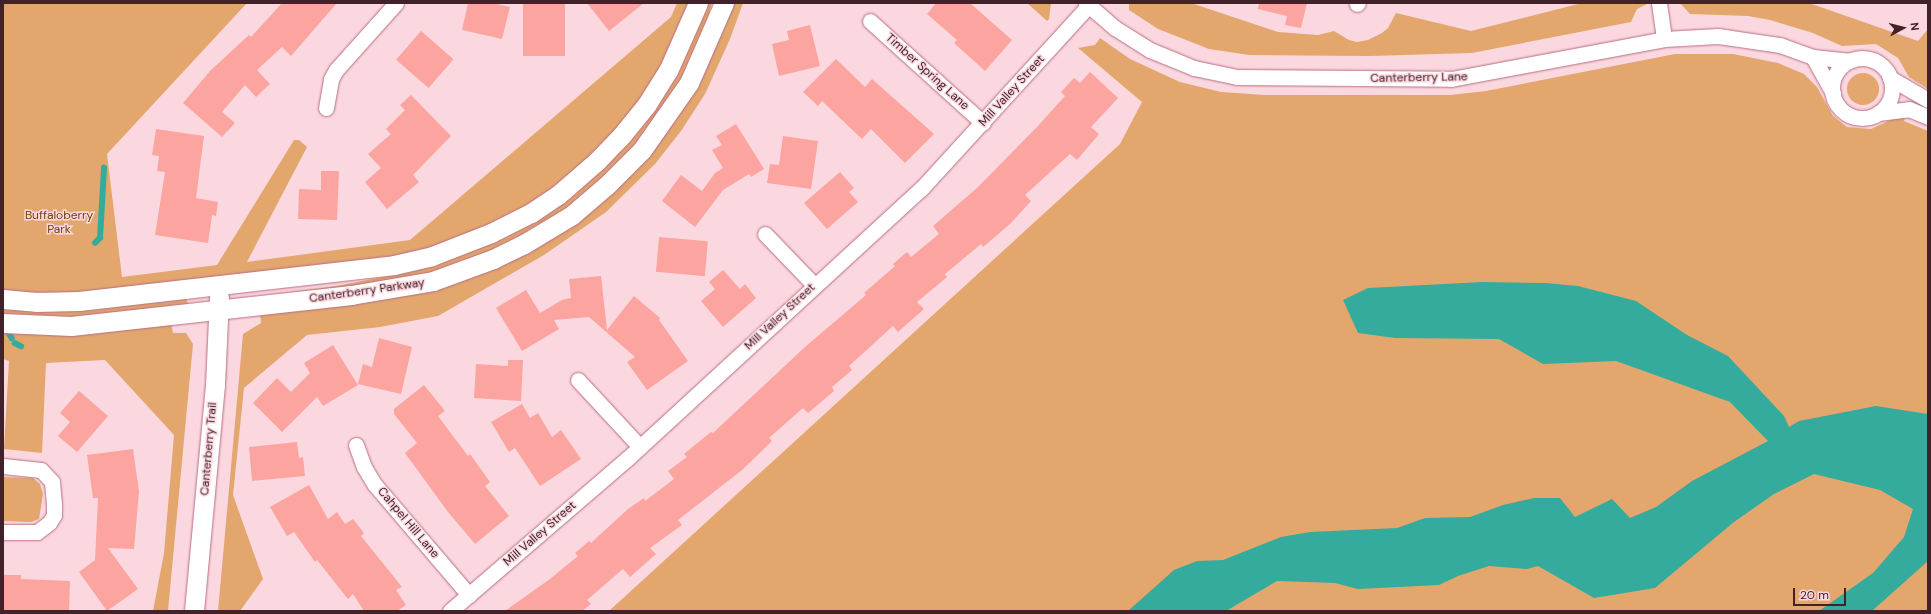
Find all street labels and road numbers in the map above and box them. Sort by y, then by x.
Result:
street label: Timber Spring Lane [882,31,972,113]
street label: Mill Valley Street [976,52,1048,130]
street label: Canterberry Lane [1370,70,1468,86]
street label: Canterberry Parkway [308,276,426,306]
street label: Mill Valley Street [742,281,818,353]
street label: Canterberry Trail [198,402,220,496]
street label: Cahpel Hill Lane [374,485,442,561]
street label: Mill Valley Street [501,499,579,569]

